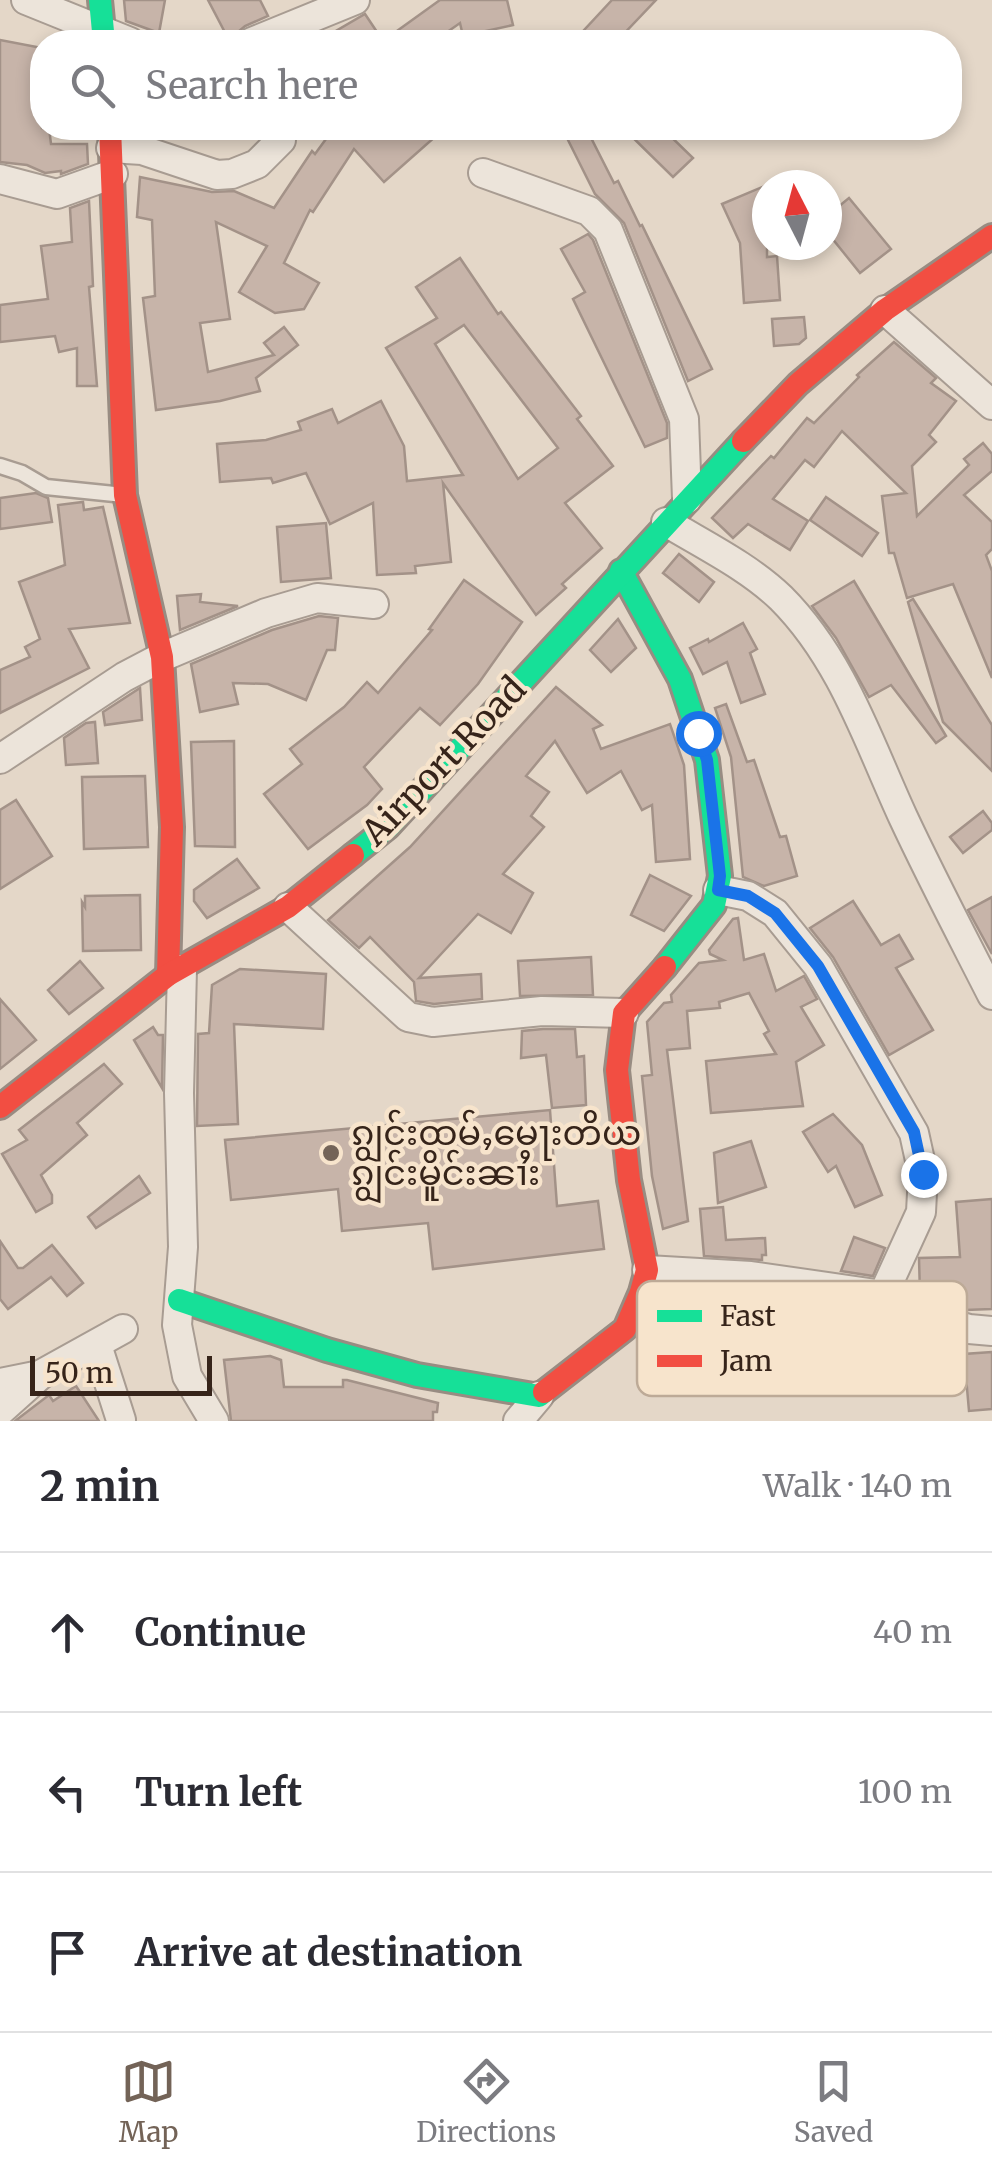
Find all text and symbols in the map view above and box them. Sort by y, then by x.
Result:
search box [30,30,962,140]
icon: search [65,58,120,113]
text: Search here [145,62,358,109]
north arrow [752,170,842,260]
street label: Airport Road [352,668,535,855]
route start [676,711,722,757]
place label: ၵျွင်းထမ်ႇမေႃးတိယ ၵျွင်းမိူင်းၼၢႆး [351,1109,641,1204]
marker: ၵျွင်းထမ်ႇမေႃးတိယ ၵျွင်းမိူင်းၼၢႆး [320,1142,342,1164]
route end [901,1152,947,1198]
legend [637,1281,967,1396]
text: Fast [720,1298,776,1334]
text: Jam [719,1343,773,1379]
scale bar [30,1351,212,1396]
text: 50 m [45,1355,113,1391]
text: 2 min [40,1460,160,1512]
text: Walk · 140 m [763,1466,952,1506]
icon: ahead [40,1605,95,1660]
text: Continue [135,1609,306,1656]
text: 40 m [873,1612,952,1652]
icon: left [40,1765,95,1820]
text: Turn left [135,1769,302,1816]
text: 100 m [858,1772,952,1812]
icon: arrive [40,1925,95,1980]
text: Arrive at destination [135,1929,522,1976]
tab: Map [119,2054,179,2150]
tab: Directions [416,2054,556,2150]
tab: Saved [794,2054,873,2150]

